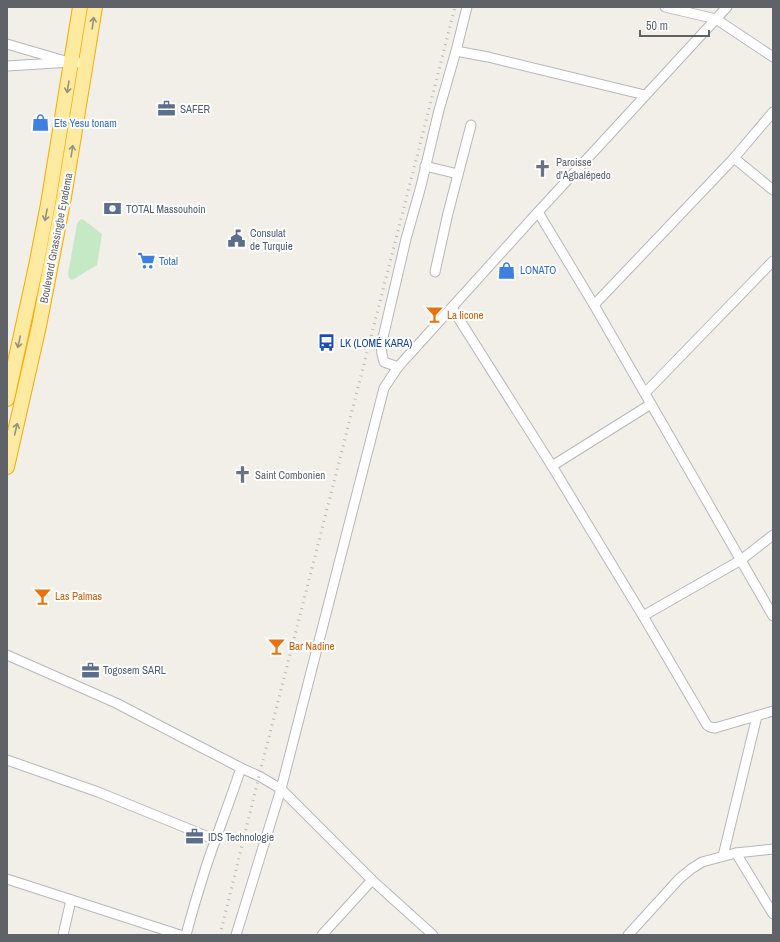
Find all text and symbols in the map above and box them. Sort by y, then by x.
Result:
scale bar [640,12,709,38]
one-way arrow [89,17,97,30]
text: 50 m [646,18,668,34]
one-way arrow [63,80,71,93]
office icon: SAFER [157,99,177,119]
place label: SAFER [180,102,211,116]
shop icon: Ets Yesu tonam [31,113,51,133]
place label: Ets Yesu tonam [54,116,117,130]
one-way arrow [68,145,76,158]
place label: Paroisse d'Agbalépedo [556,155,611,182]
church icon: Paroisse d'Agbalépedo [533,158,553,178]
street label: Boulevard Gnassingbe Eyadema [36,172,76,304]
bank icon: TOTAL Massouhoin [103,199,123,219]
place label: TOTAL Massouhoin [126,202,206,216]
one-way arrow [42,208,50,221]
place label: Consulat de Turquie [250,226,293,253]
public building icon: Consulat de Turquie [227,229,247,249]
supermarket icon: Total [136,251,156,271]
place label: Total [159,254,178,268]
shop icon: LONATO [497,260,517,280]
place label: LONATO [520,263,556,277]
bar icon: La licone [424,305,444,325]
place label: La licone [447,308,484,322]
bus stop icon: LK (LOMÉ KARA) [317,333,337,353]
one-way arrow [15,336,23,349]
place label: LK (LOMÉ KARA) [340,336,412,350]
one-way arrow [12,423,20,436]
church icon: Saint Combonien [232,465,252,485]
place label: Saint Combonien [255,468,325,482]
bar icon: Las Palmas [32,586,52,606]
place label: Las Palmas [55,589,103,603]
bar icon: Bar Nadine [266,636,286,656]
place label: Bar Nadine [289,639,335,653]
office icon: Togosem SARL [80,660,100,680]
place label: Togosem SARL [103,663,166,677]
office icon: IDS Technologie [185,827,205,847]
place label: IDS Technologie [208,830,274,844]

